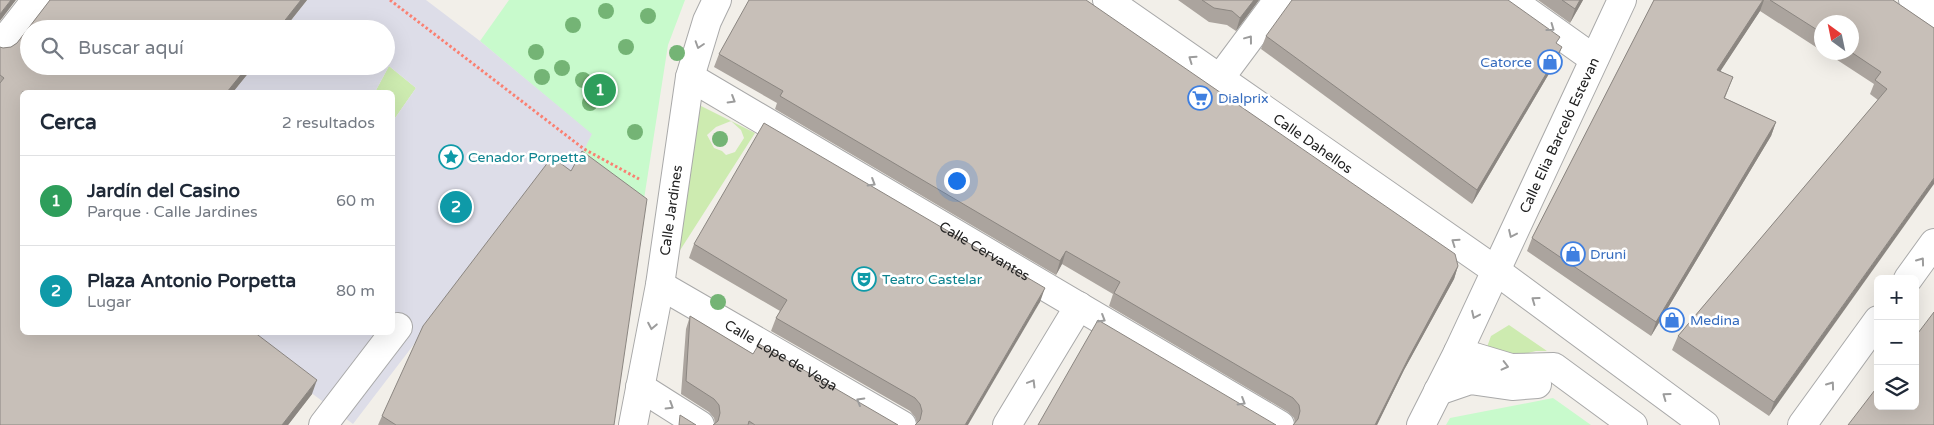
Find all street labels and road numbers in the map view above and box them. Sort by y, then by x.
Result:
street label: Calle Elia Barceló Estevan [1516,55,1603,216]
street label: Calle Dahellos [1270,110,1356,178]
street label: Calle Jardines [656,164,686,257]
street label: Calle Cervantes [936,218,1033,285]
street label: Calle Lope de Vega [722,316,840,395]

